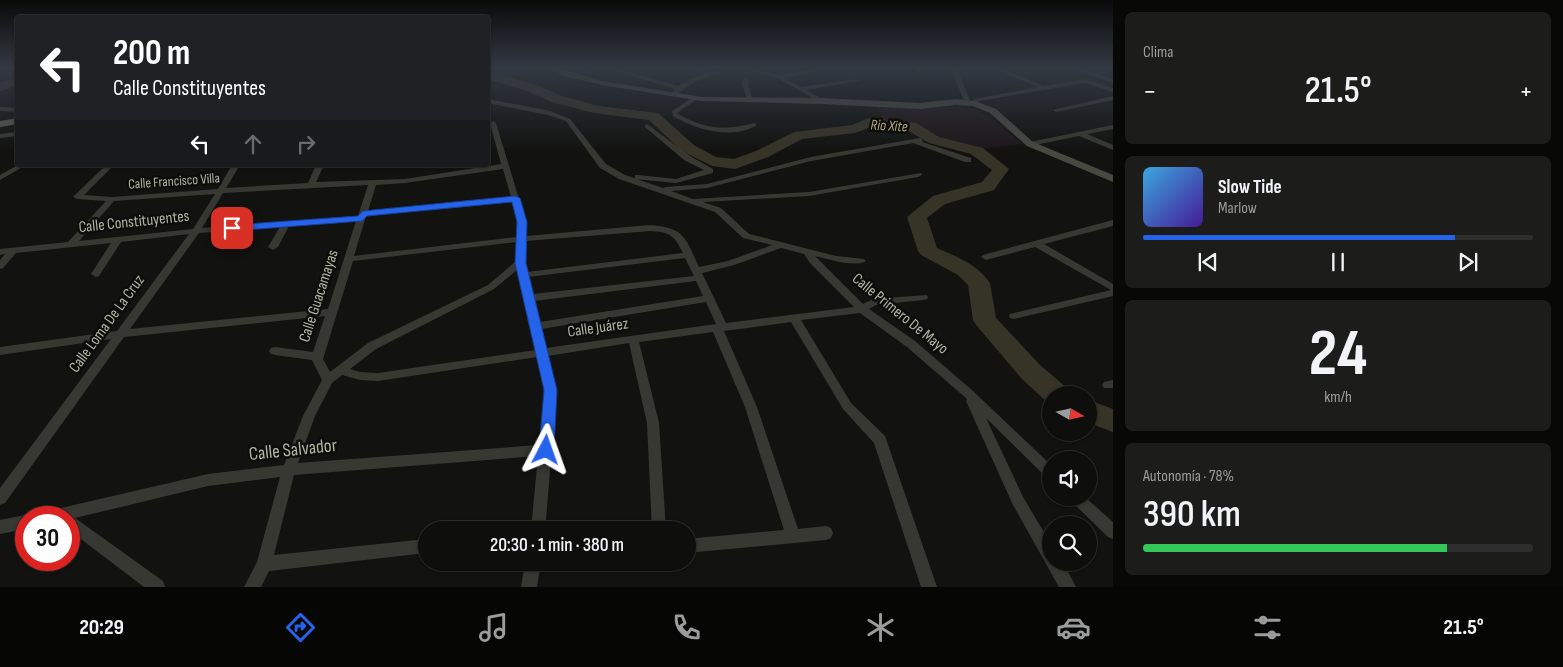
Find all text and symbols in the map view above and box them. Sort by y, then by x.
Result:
text: 200 m [113,32,190,75]
icon: left [30,35,95,100]
text: Clima [1143,43,1173,62]
text: 21.5° [1304,68,1372,113]
text: Calle Constituyentes [113,75,266,102]
text: − [1143,75,1157,108]
text: + [1519,75,1533,108]
water label: Rio Xite [870,116,908,136]
icon: left [186,130,214,158]
icon: ahead [239,130,267,158]
icon: right [292,130,320,158]
street label: Calle Francisco Villa [128,169,220,193]
text: Slow Tide [1218,176,1282,199]
text: Marlow [1218,199,1257,218]
street label: Calle Constituyentes [78,207,191,237]
pin [211,207,253,249]
icon: arrive [218,214,246,242]
street label: Calle Guacamayas [295,247,343,345]
icon: previous [1194,248,1222,276]
icon: pause [1324,248,1352,276]
icon: next [1454,248,1482,276]
street label: Calle Primero De Mayo [848,269,952,359]
street label: Calle Loma De La Cruz [65,271,149,377]
street label: Calle Juárez [566,314,630,342]
text: 24 [1309,316,1367,394]
north arrow [1042,386,1098,441]
map controls [1042,386,1097,571]
text: km/h [1324,388,1352,407]
position arrow [519,423,571,475]
street label: Calle Salvador [248,434,339,466]
button: sound [1042,451,1097,506]
text: Autonomía · 78% [1143,467,1234,486]
text: 390 km [1143,492,1241,537]
speed limit sign: 30 [15,506,80,571]
button: search [1042,516,1097,571]
text: 20:30 · 1 min · 380 m [490,534,624,557]
icon: directions [283,610,318,645]
icon: music [476,610,511,645]
icon: phone [669,610,704,645]
icon: climate [863,610,898,645]
icon: car [1056,610,1091,645]
icon: filters [1250,610,1285,645]
text: 20:29 [79,614,124,641]
text: 21.5° [1443,614,1484,641]

